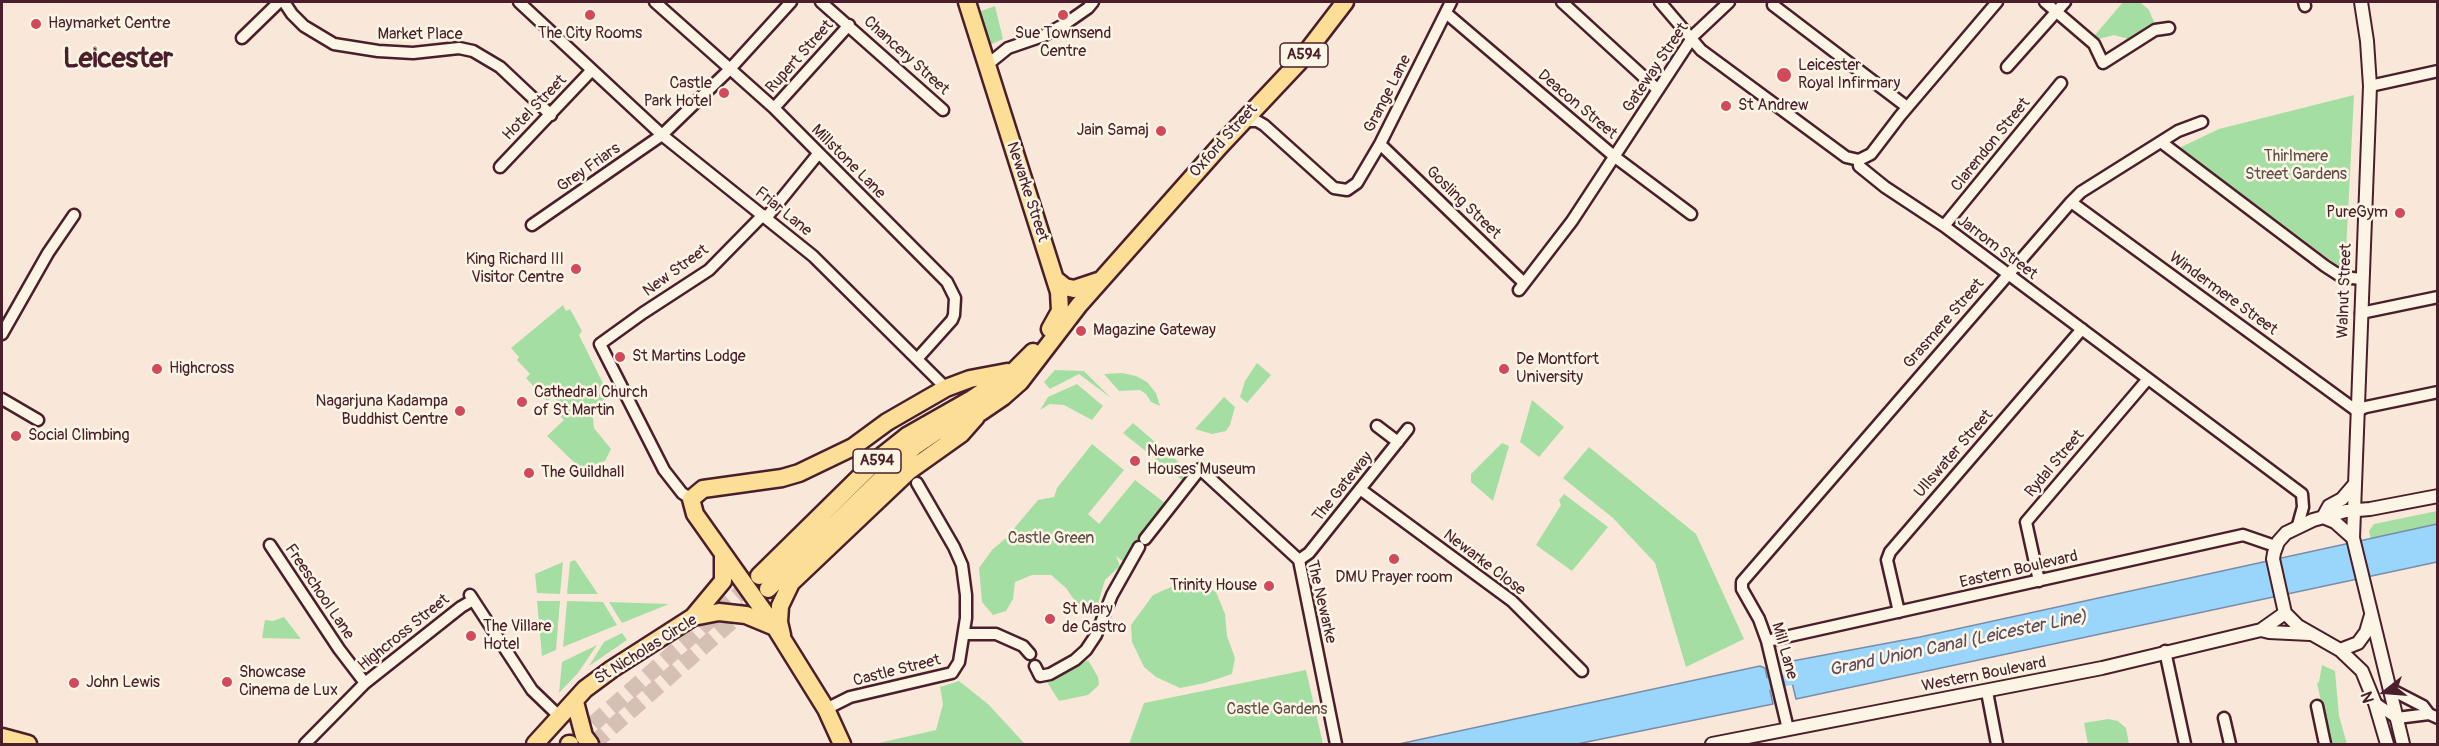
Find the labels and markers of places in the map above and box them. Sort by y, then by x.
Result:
marker: The City Rooms [583,8,597,22]
marker: Sue Townsend Centre [1056,8,1070,22]
place label: Haymarket Centre [48,14,170,34]
marker: Haymarket Centre [29,17,43,31]
place label: The City Rooms [538,24,642,44]
place label: Sue Townsend Centre [1015,24,1111,62]
place label: Leicester Royal Infirmary [1798,56,1900,94]
marker: Leicester Royal Infirmary [1775,66,1793,84]
place label: Castle Park Hotel [644,74,712,112]
marker: Castle Park Hotel [717,86,731,100]
place label: St Andrew [1738,96,1809,116]
marker: St Andrew [1719,99,1733,113]
place label: Jain Samaj [1077,121,1149,141]
marker: Jain Samaj [1154,124,1168,138]
place label: PureGym [2326,203,2388,223]
marker: PureGym [2393,206,2407,220]
place label: King Richard III Visitor Centre [466,250,564,288]
marker: King Richard III Visitor Centre [569,262,583,276]
place label: Magazine Gateway [1093,321,1216,341]
marker: Magazine Gateway [1074,324,1088,338]
place label: St Martins Lodge [632,347,746,367]
marker: St Martins Lodge [613,350,627,364]
place label: De Montfort University [1516,350,1599,388]
place label: Highcross [169,359,234,379]
marker: Highcross [150,362,164,376]
marker: De Montfort University [1497,362,1511,376]
place label: Cathedral Church of St Martin [534,383,648,421]
place label: Nagarjuna Kadampa Buddhist Centre [316,392,448,430]
marker: Cathedral Church of St Martin [515,395,529,409]
marker: Nagarjuna Kadampa Buddhist Centre [453,404,467,418]
place label: Social Climbing [28,426,130,446]
marker: Social Climbing [9,429,23,443]
place label: Newarke Houses Museum [1147,442,1256,480]
marker: Newarke Houses Museum [1128,454,1142,468]
place label: The Guildhall [541,463,624,483]
marker: The Guildhall [522,466,536,480]
marker: DMU Prayer room [1387,552,1401,566]
place label: DMU Prayer room [1335,568,1453,588]
place label: Trinity House [1170,576,1257,596]
marker: Trinity House [1262,579,1276,593]
place label: St Mary de Castro [1062,600,1126,638]
marker: St Mary de Castro [1043,612,1057,626]
place label: The Villare Hotel [483,617,552,655]
marker: The Villare Hotel [464,629,478,643]
place label: Showcase Cinema de Lux [239,663,338,701]
place label: John Lewis [86,673,160,693]
marker: Showcase Cinema de Lux [220,675,234,689]
marker: John Lewis [67,676,81,690]

